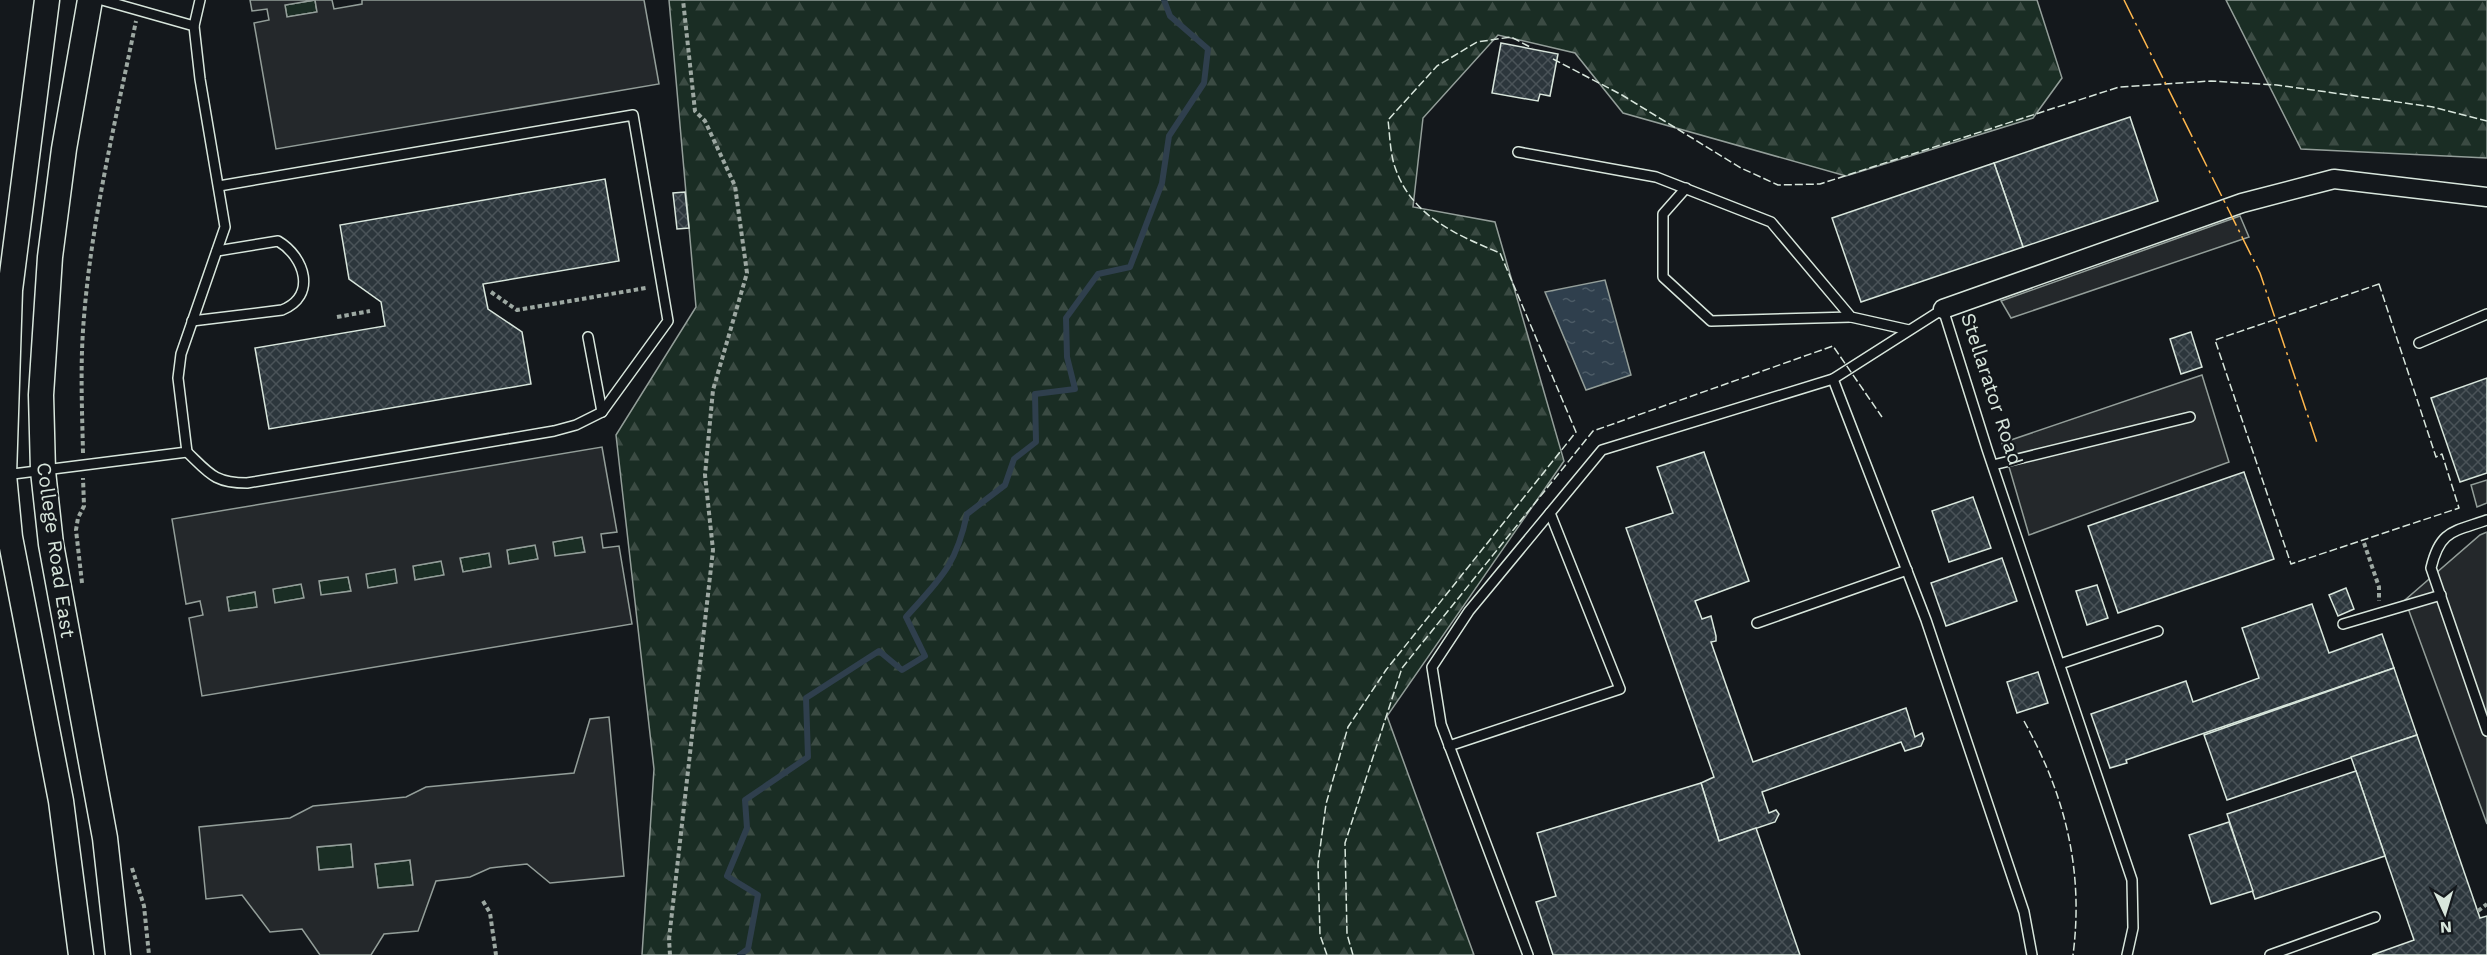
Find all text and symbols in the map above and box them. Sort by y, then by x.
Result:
street label: Stellarator Road [1956,310,2028,468]
street label: College Road East [32,461,80,640]
north arrow [2415,883,2475,943]
text: N [2439,918,2453,937]

